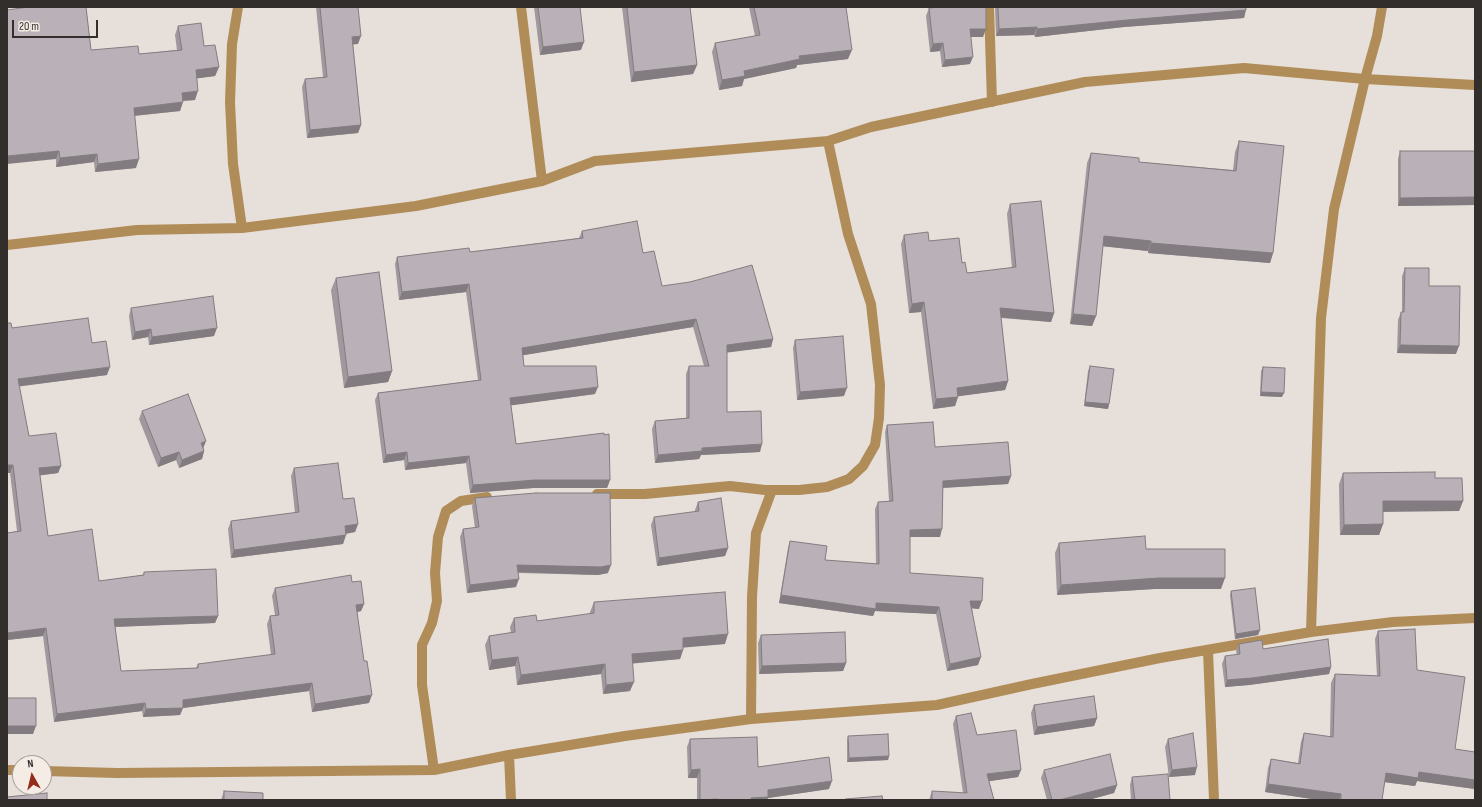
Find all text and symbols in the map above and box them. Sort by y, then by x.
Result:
scale bar [14,12,100,38]
text: 20 m [19,19,39,34]
north arrow [12,755,52,795]
text: N [27,757,34,770]

